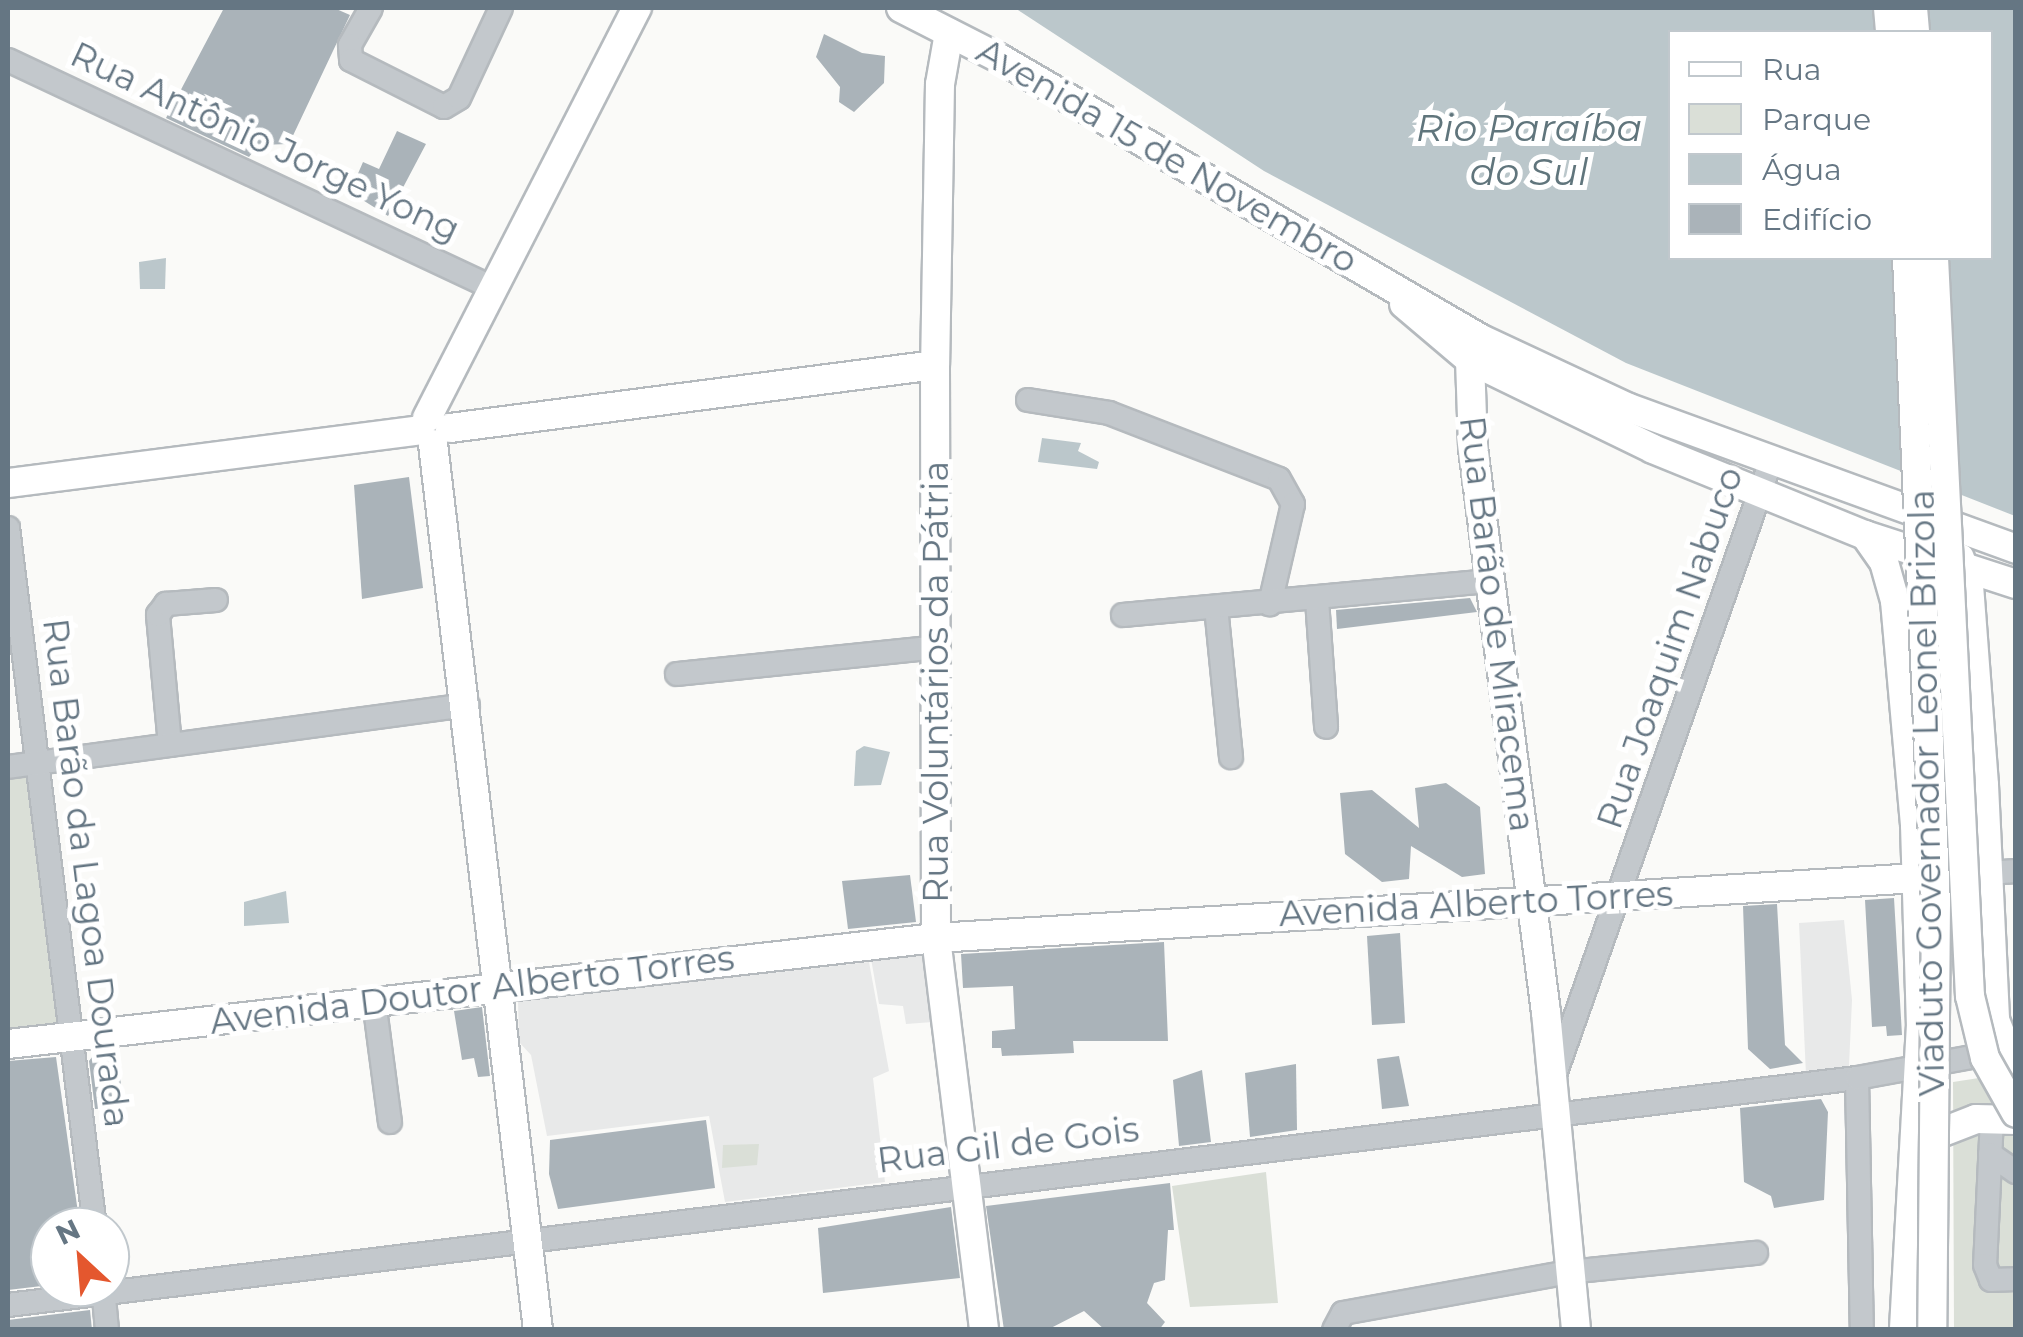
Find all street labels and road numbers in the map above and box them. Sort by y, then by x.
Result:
street label: Avenida 15 de Novembro [969,30,1365,282]
street label: Rua Antônio Jorge Yong [64,33,466,251]
street label: Rua Barão de Miracema [1451,414,1543,834]
street label: Rua Voluntários da Pátria [915,461,957,903]
street label: Rua Joaquim Nabuco [1588,462,1752,834]
street label: Viaduto Governador Leonel Brizola [1901,489,1953,1097]
street label: Rua Barão da Lagoa Dourada [34,616,138,1130]
street label: Avenida Alberto Torres [1278,873,1674,935]
street label: Avenida Doutor Alberto Torres [208,937,736,1043]
street label: Rua Gil de Gois [875,1108,1141,1182]

